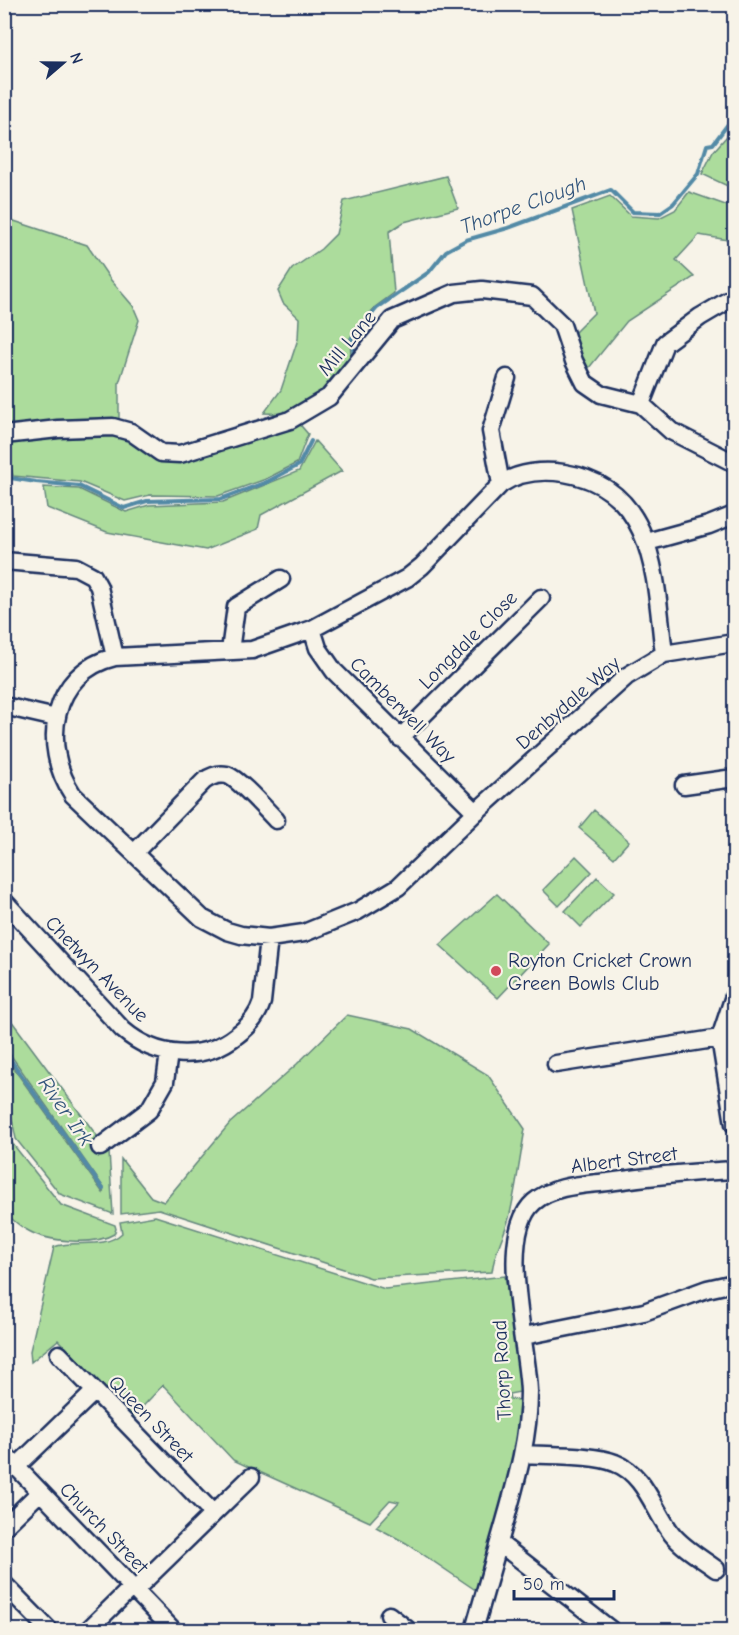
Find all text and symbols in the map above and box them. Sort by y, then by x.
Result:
north arrow [33,33,93,93]
text: N [66,50,86,66]
water label: Thorpe Clough [457,171,589,239]
street label: Mill Lane [313,306,381,380]
street label: Longdale Close [414,586,522,694]
street label: Camberwell Way [345,652,461,768]
street label: Denbydale Way [511,652,625,754]
street label: Chetwyn Avenue [41,911,153,1027]
place label: Royton Cricket Crown Green Bowls Club [508,949,692,995]
marker: Royton Cricket Crown Green Bowls Club [489,964,503,978]
water label: River Irk [34,1072,99,1151]
street label: Albert Street [569,1142,680,1178]
street label: Thorp Road [488,1319,516,1421]
street label: Queen Street [104,1371,199,1468]
street label: Church Street [55,1478,154,1579]
scale bar [514,1563,614,1601]
text: 50 m [523,1574,565,1595]

